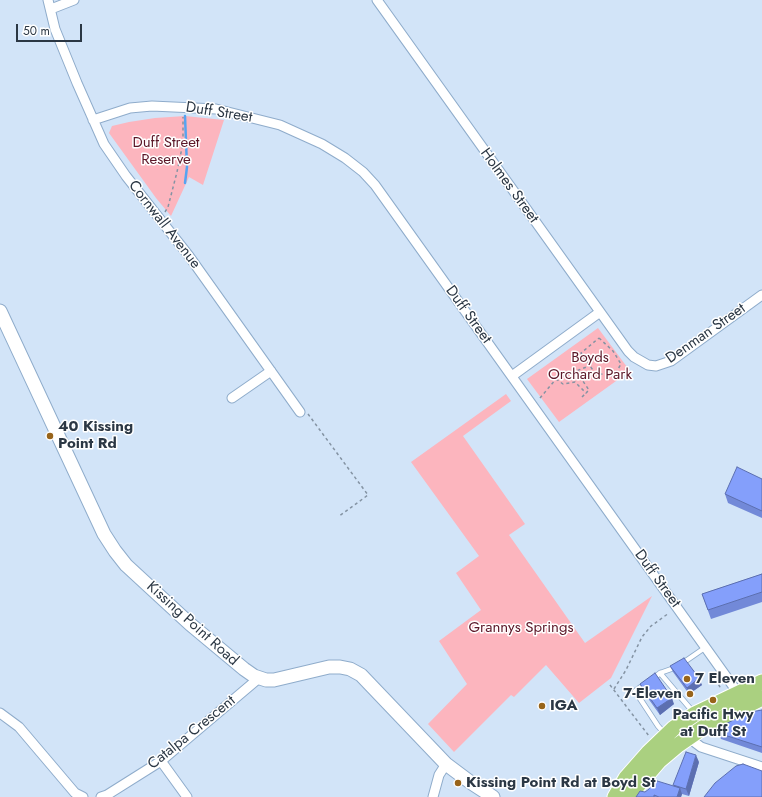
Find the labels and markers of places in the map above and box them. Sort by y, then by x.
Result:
place label: 40 Kissing Point Rd [58,418,133,453]
marker: 40 Kissing Point Rd [45,431,55,441]
place label: 7 Eleven [695,670,755,688]
marker: 7 Eleven [682,674,692,684]
place label: 7-Eleven [623,685,682,703]
marker: 7-Eleven [685,689,695,699]
marker: Pacific Hwy at Duff St [708,695,718,705]
place label: IGA [550,697,578,715]
marker: IGA [537,701,547,711]
place label: Pacific Hwy at Duff St [672,706,754,741]
place label: Kissing Point Rd at Boyd St [466,774,656,792]
marker: Kissing Point Rd at Boyd St [453,778,463,788]

